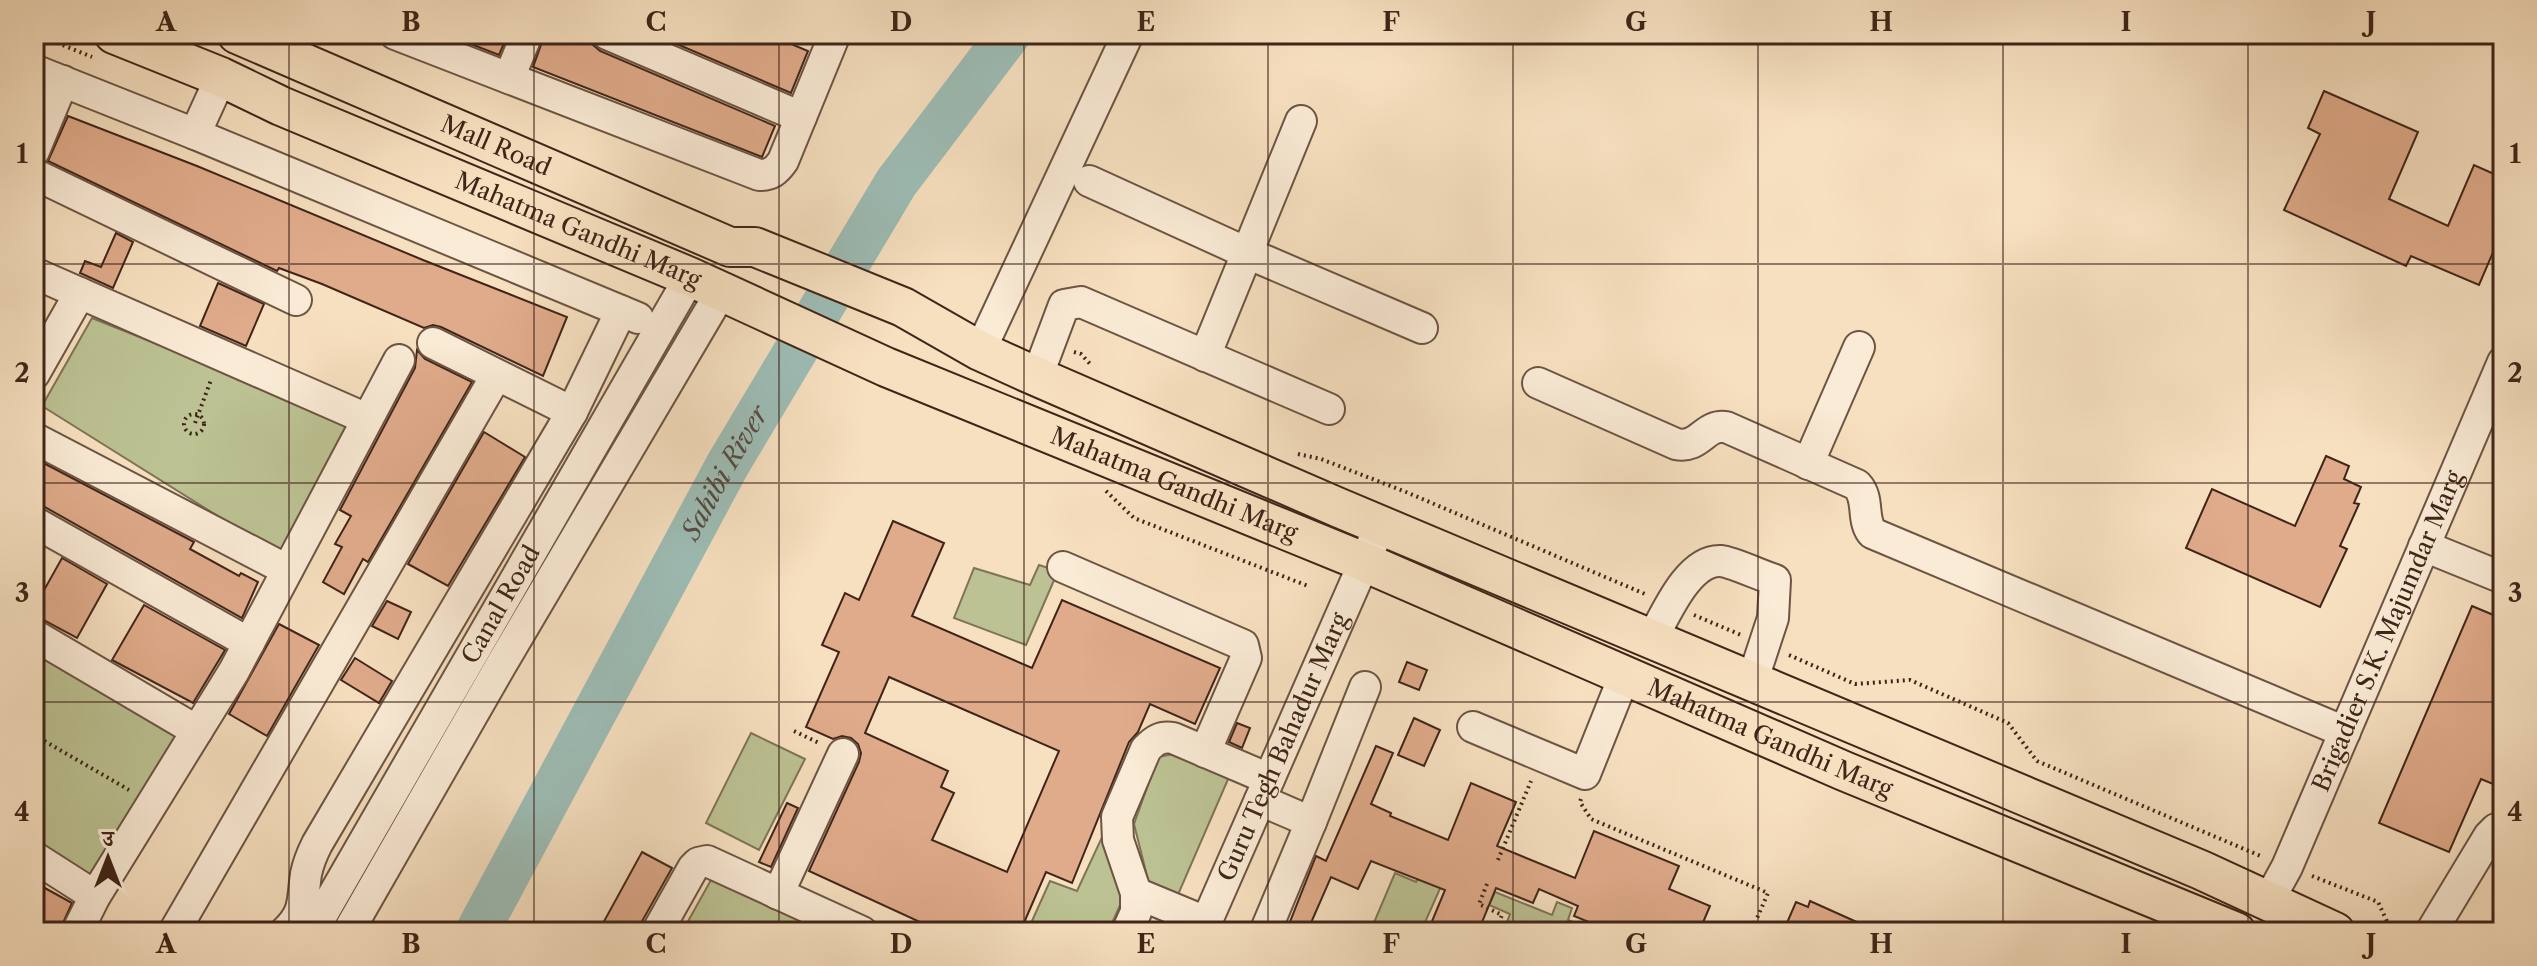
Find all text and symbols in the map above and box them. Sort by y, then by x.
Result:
text: A [155,6,177,38]
text: B [401,6,421,38]
text: C [646,6,666,38]
text: D [890,6,912,38]
text: E [1137,6,1155,38]
text: F [1382,6,1400,38]
text: G [1625,6,1647,38]
text: H [1869,6,1893,38]
text: I [2121,6,2131,38]
text: J [2362,6,2376,38]
street label: Mall Road [437,109,556,182]
text: 1 [16,138,28,170]
text: 1 [2509,138,2521,170]
street label: Mahatma Gandhi Marg [451,165,706,294]
text: 2 [14,357,30,389]
text: 2 [2507,357,2523,389]
water label: Sahibi River [673,398,776,547]
street label: Mahatma Gandhi Marg [1047,421,1302,547]
street label: Brigadier S.K. Majumdar Marg [2306,466,2469,796]
street label: Canal Road [455,540,546,669]
text: 3 [15,577,29,609]
text: 3 [2508,577,2522,609]
street label: Guru Tegh Bahadur Marg [1211,608,1354,885]
street label: Mahatma Gandhi Marg [1643,672,1897,804]
text: 4 [14,796,30,828]
text: 4 [2507,796,2523,828]
north arrow [68,818,148,898]
text: उ [100,825,115,852]
text: A [155,928,177,960]
text: B [401,928,421,960]
text: C [646,928,666,960]
text: D [890,928,912,960]
text: E [1137,928,1155,960]
text: F [1382,928,1400,960]
text: G [1625,928,1647,960]
text: H [1869,928,1893,960]
text: I [2121,928,2131,960]
text: J [2362,928,2376,960]

